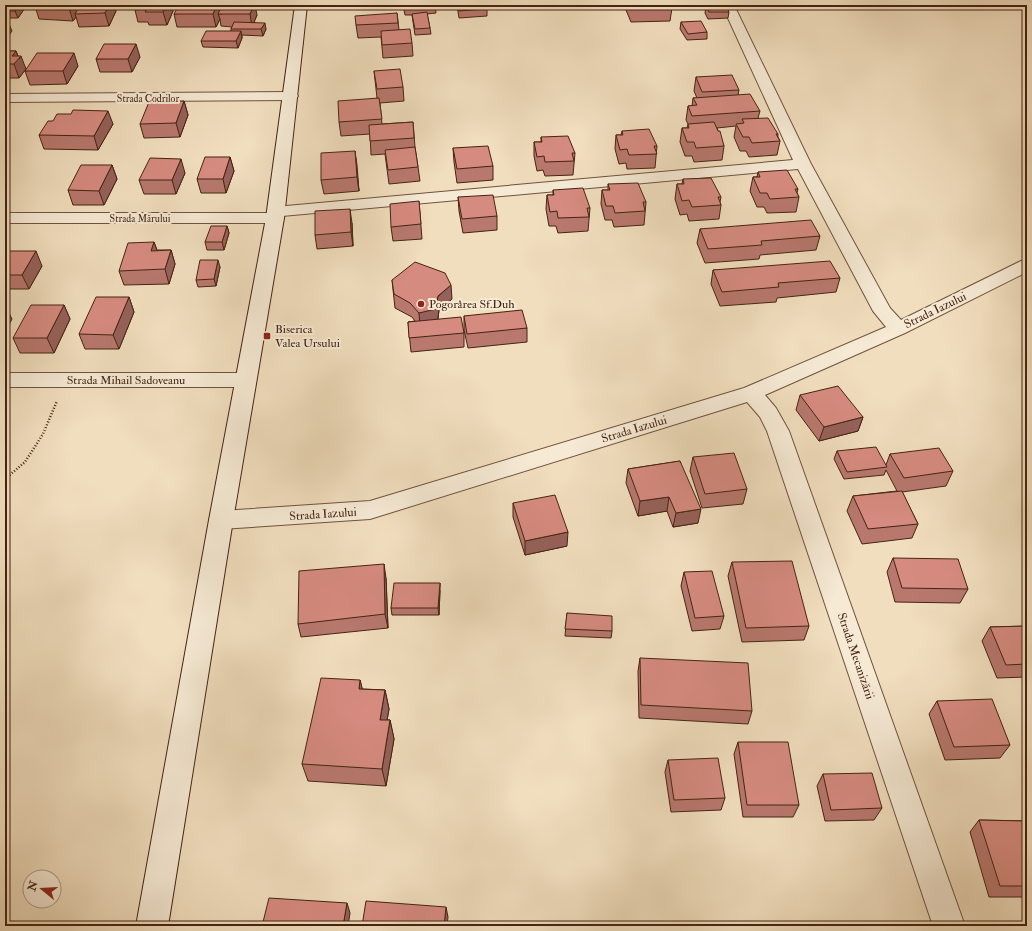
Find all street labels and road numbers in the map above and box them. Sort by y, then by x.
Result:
street label: Strada Codrilor [117,93,179,105]
street label: Strada Mărului [110,213,171,225]
street label: Strada Iazului [902,289,969,332]
street label: Strada Mihail Sadoveanu [67,373,185,388]
street label: Strada Iazului [600,412,669,447]
street label: Strada Iazului [289,505,357,524]
street label: Strada Mecanizării [834,611,877,701]

